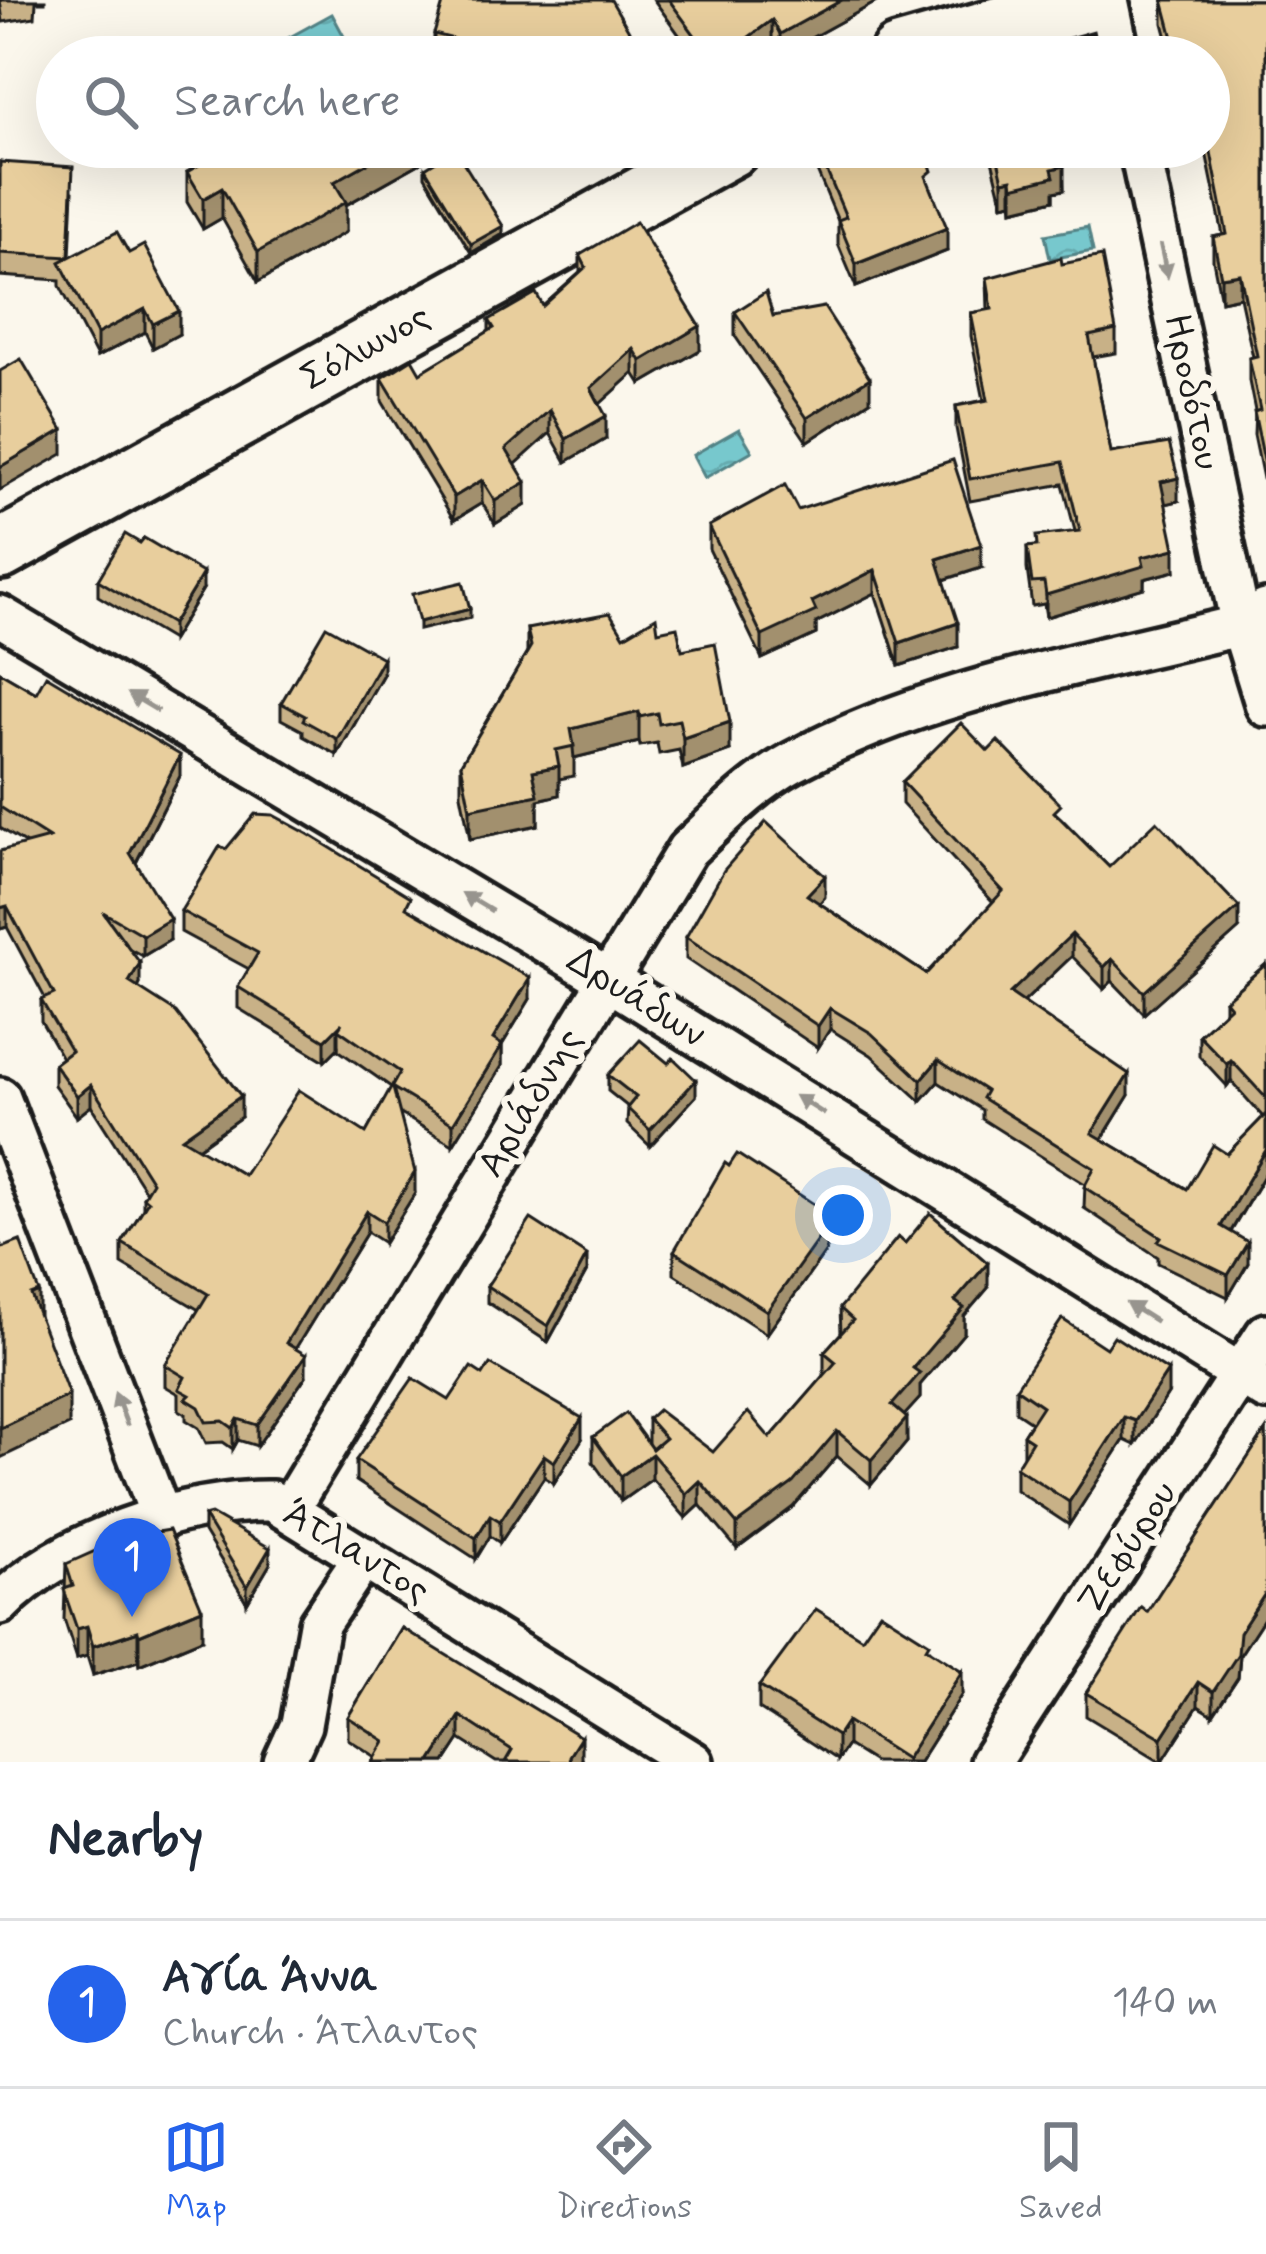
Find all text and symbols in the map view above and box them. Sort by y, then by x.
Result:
search box [36,36,1230,168]
icon: search [78,69,144,135]
text: Search here [174,73,401,132]
one-way arrow [1155,243,1174,281]
street label: Σόλωνος [292,292,440,404]
street label: Ηροδότου [1150,309,1232,475]
one-way arrow [126,692,160,713]
one-way arrow [461,892,494,913]
street label: Δρυάδων [557,935,715,1061]
street label: Αριάδνης [466,1019,596,1187]
one-way arrow [794,1095,826,1117]
your location [813,1185,873,1245]
one-way arrow [1124,1302,1158,1323]
one-way arrow [110,1391,129,1427]
street label: Ζεφύρου [1066,1472,1190,1624]
street label: Άτλαντος [273,1489,439,1617]
pin: 1 [93,1518,171,1617]
text: Nearby [48,1807,203,1873]
text: Αγία Άννα [162,1949,378,2008]
text: 1 [78,1978,96,2029]
text: 140 m [1112,1978,1218,2029]
text: Church · Άτλαντος [162,2008,478,2059]
tab: Map [163,2114,229,2230]
tab: Directions [556,2114,692,2230]
tab: Saved [1019,2114,1103,2230]

